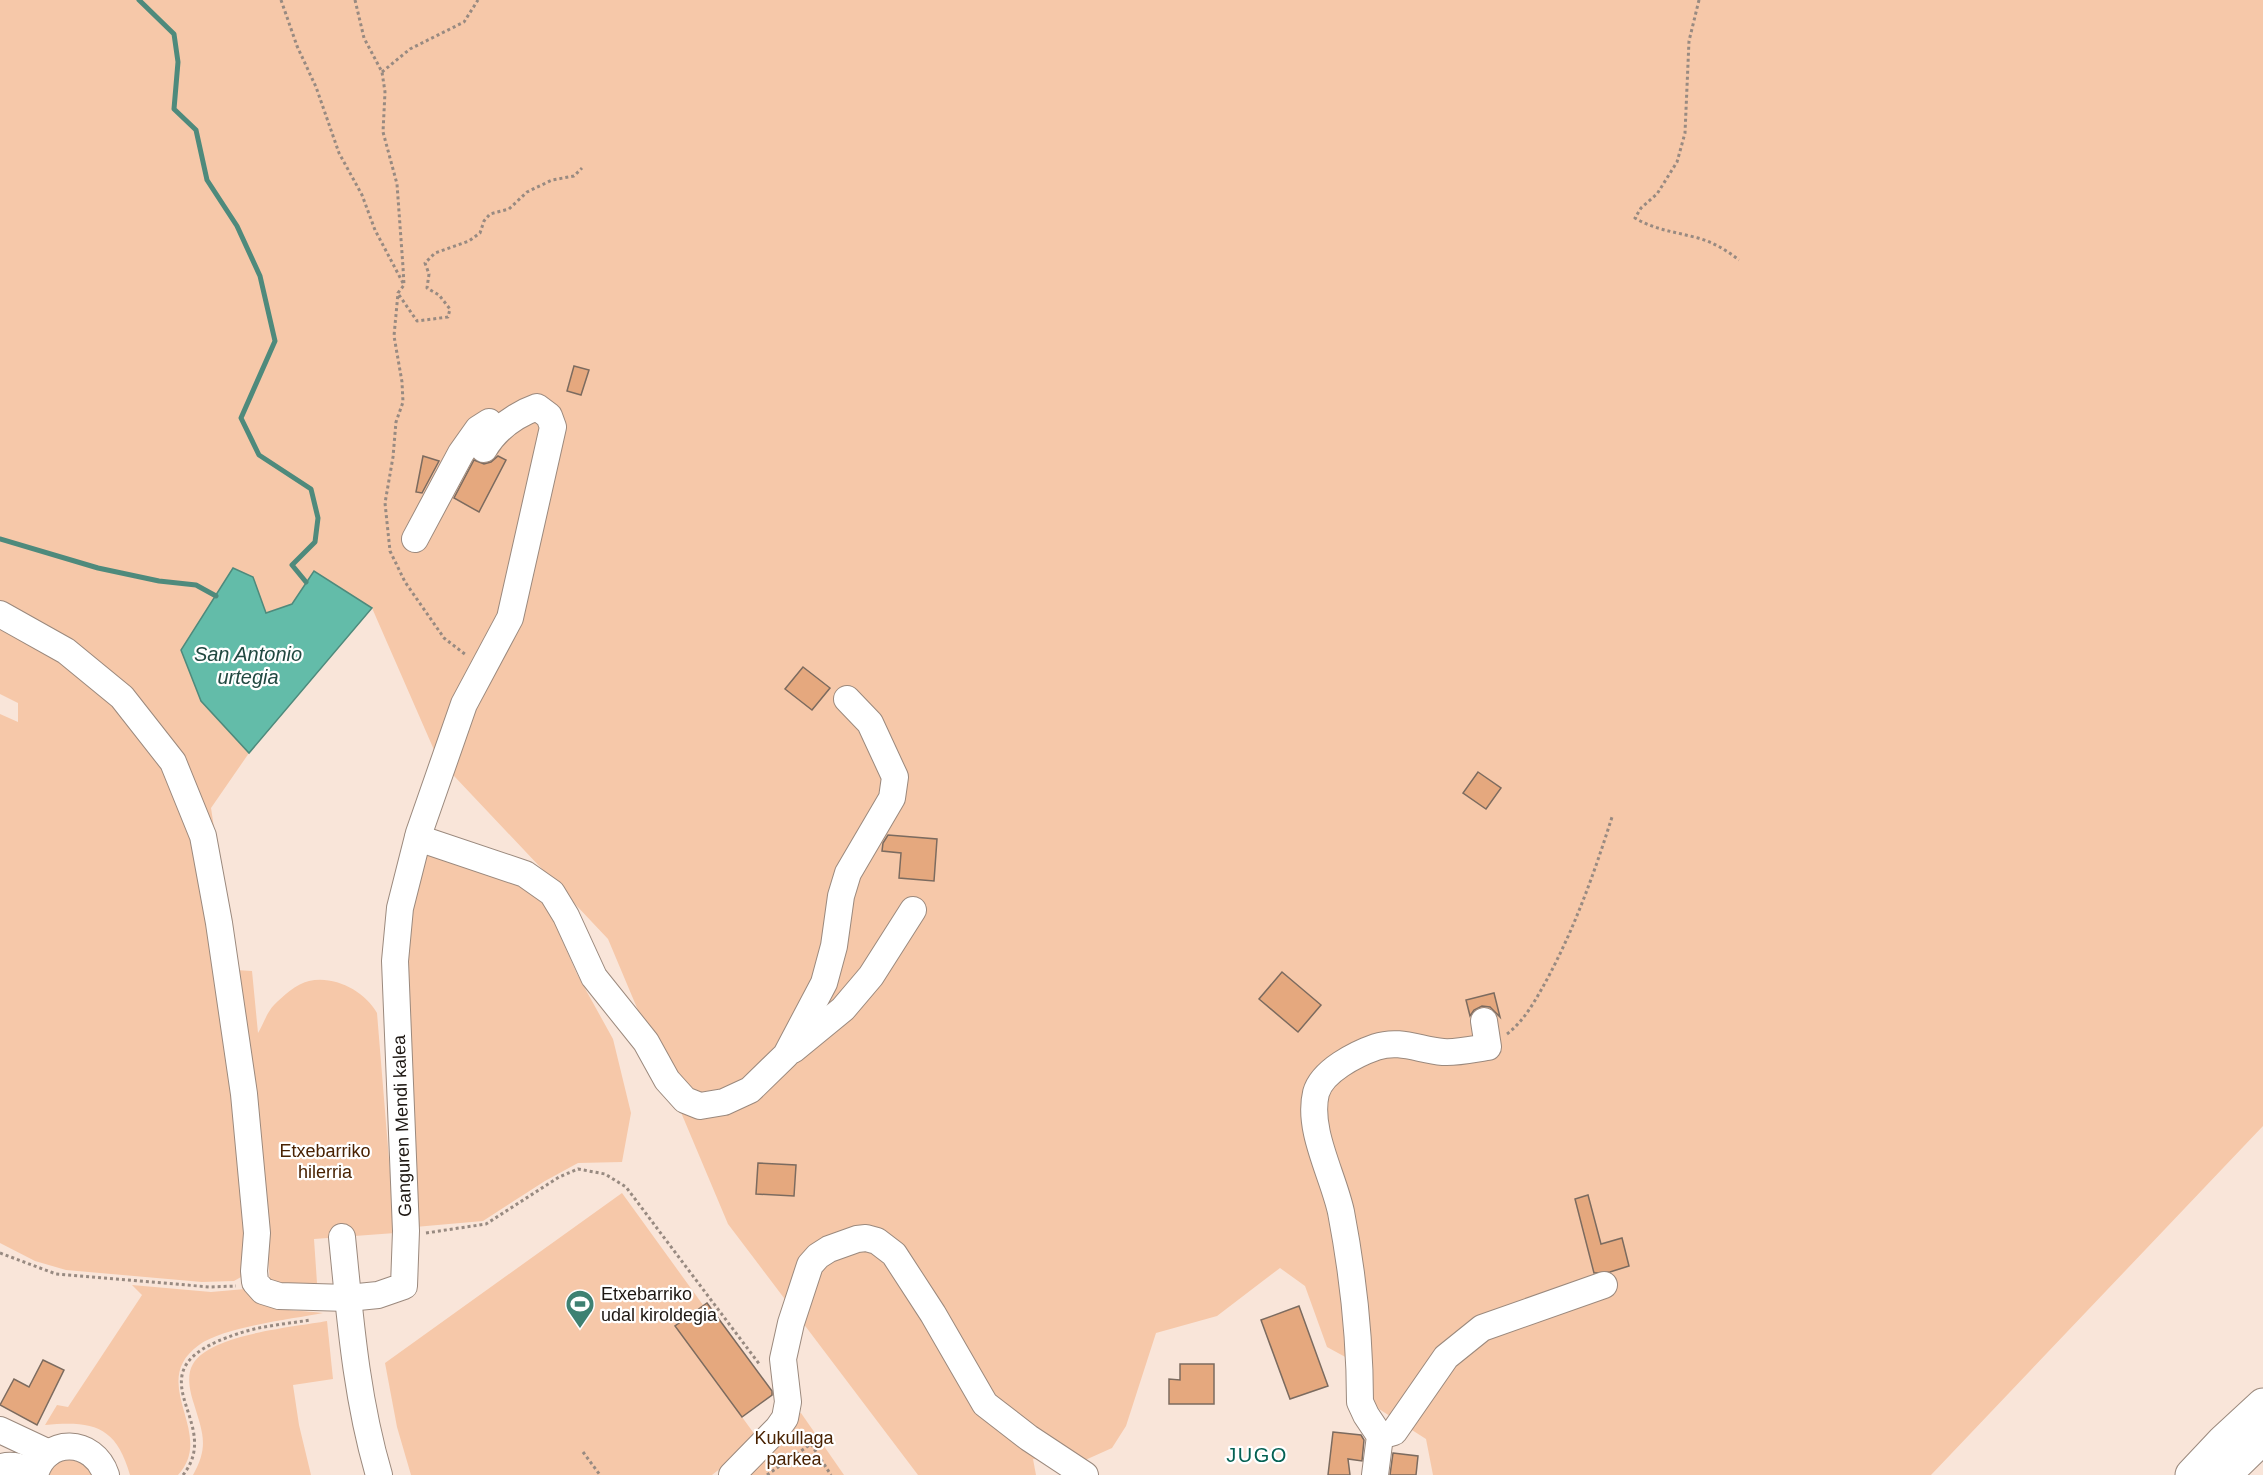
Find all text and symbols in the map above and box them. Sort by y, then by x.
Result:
water label: San Antonio urtegia [194,643,302,688]
street label: Ganguren Mendi kalea [389,1034,415,1217]
park label: Etxebarriko hilerria [279,1141,371,1182]
place label: Etxebarriko udal kiroldegia [601,1284,718,1325]
sports icon: Etxebarriko udal kiroldegia [564,1288,596,1330]
park label: Kukullaga parkea [754,1428,835,1469]
district label: JUGO [1226,1444,1288,1466]

